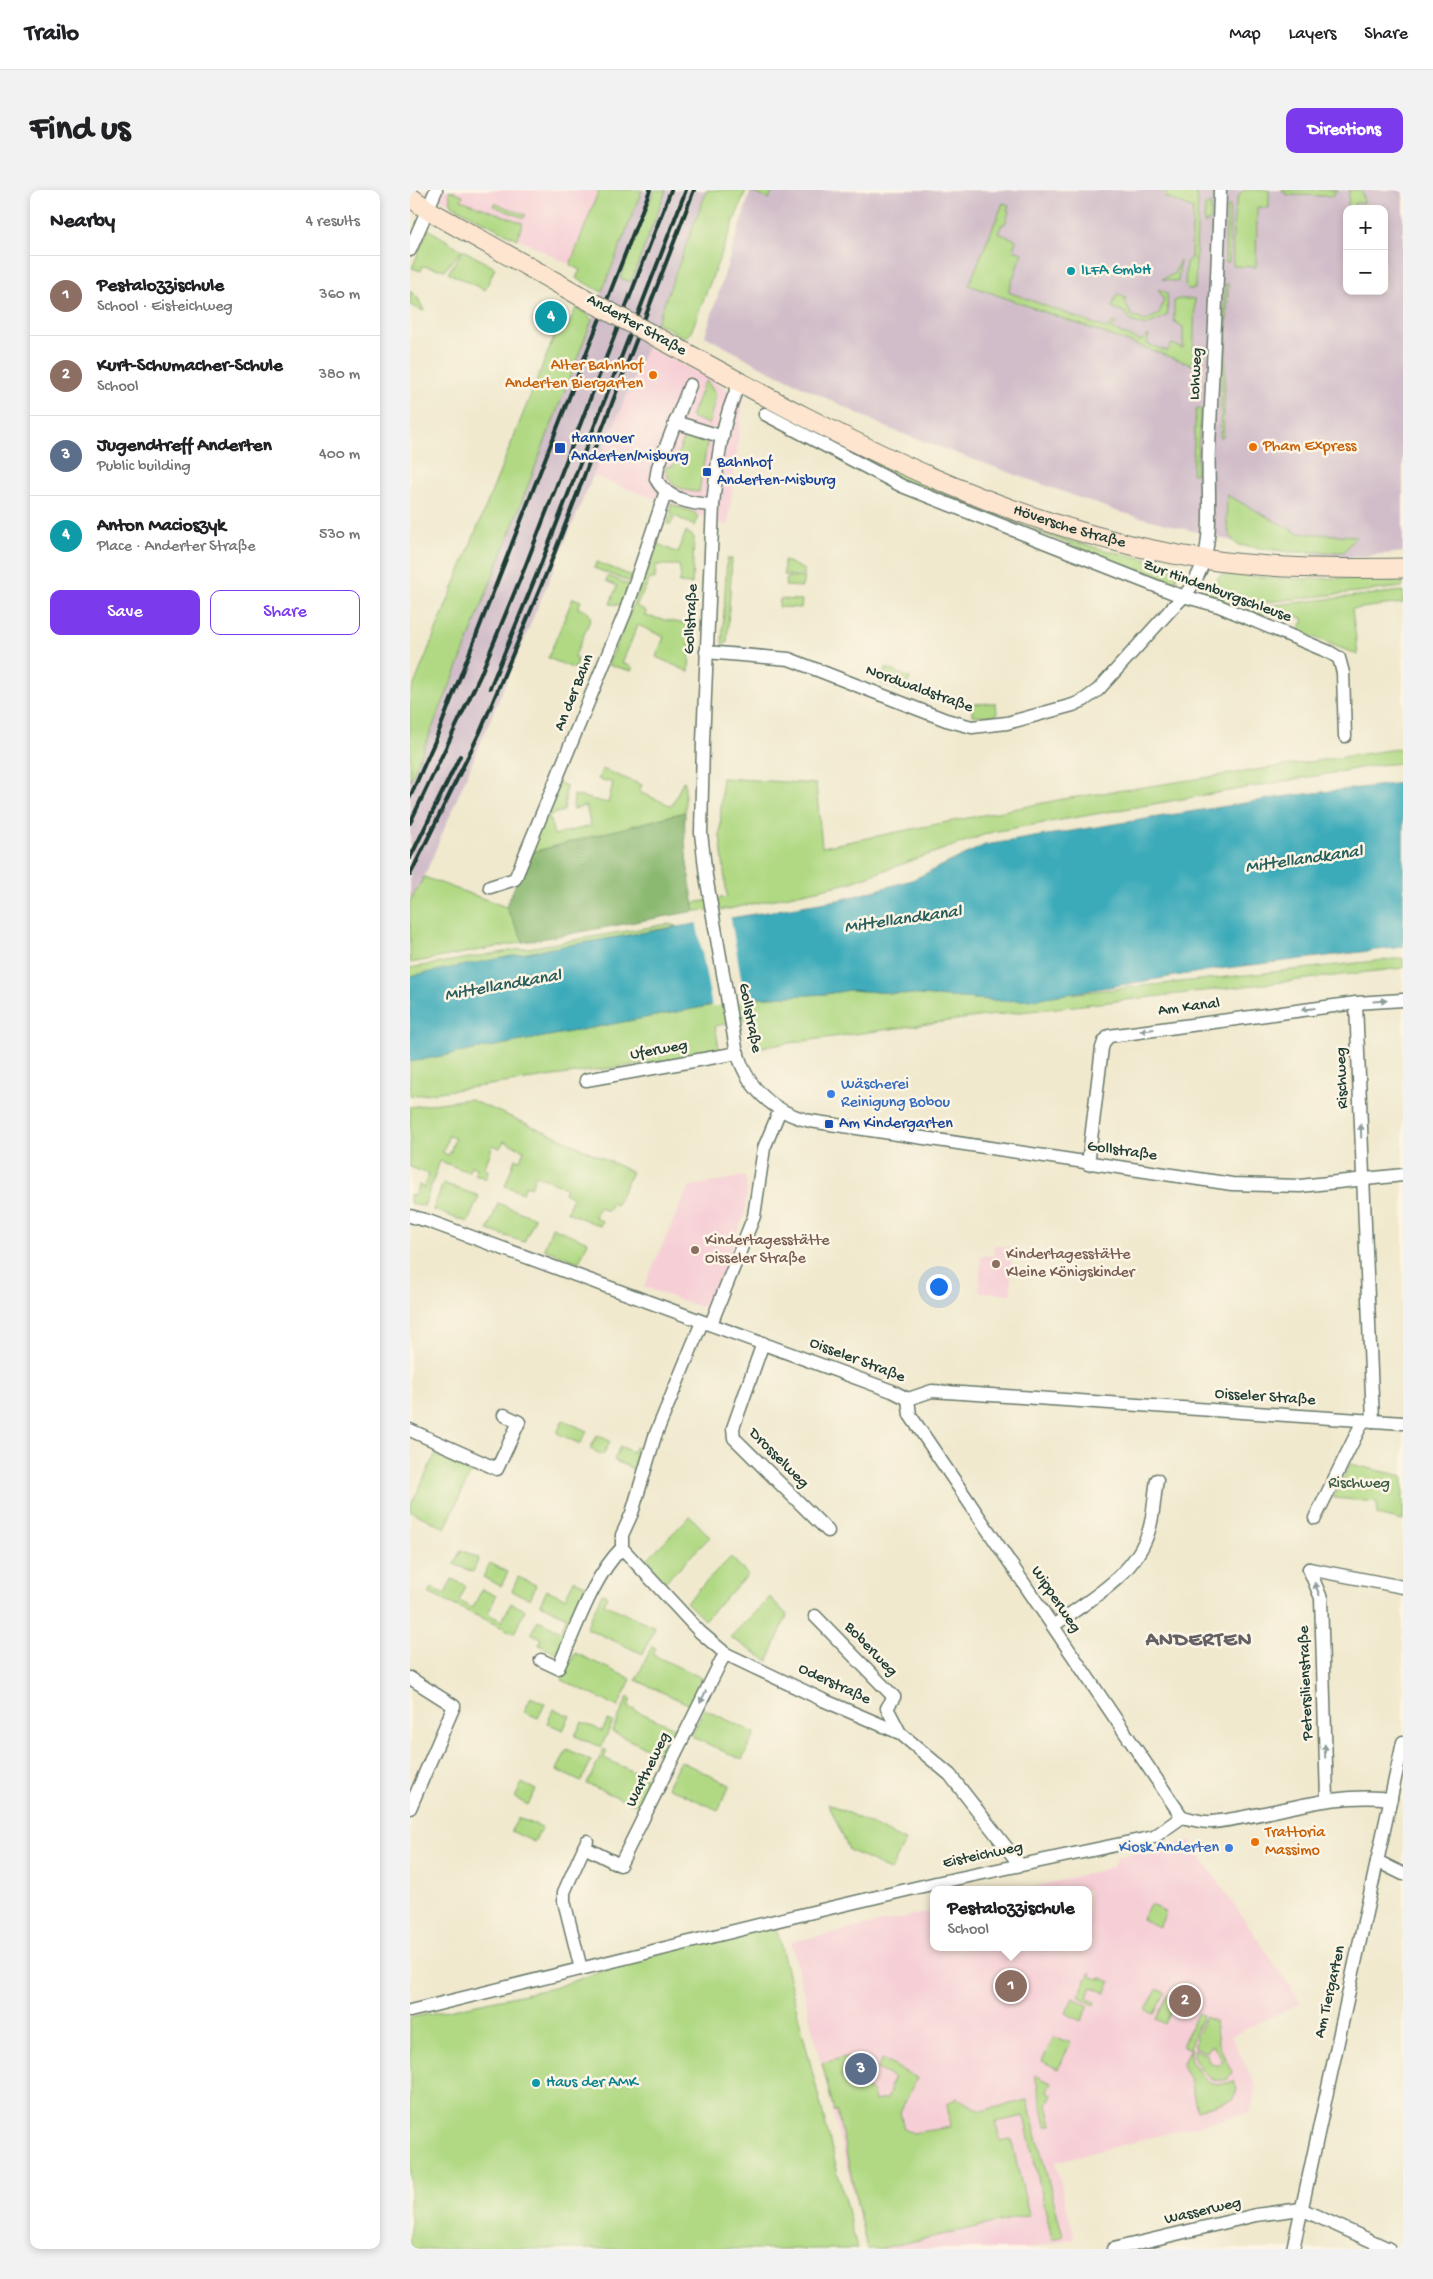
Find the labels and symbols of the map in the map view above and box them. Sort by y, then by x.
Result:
place label: ILFA GmbH [1081,262,1152,281]
marker: ILFA GmbH [1065,265,1077,277]
street label: Anderter Straße [583,291,690,362]
pin: 4 [535,298,567,336]
street label: Lohweg [1186,347,1208,401]
place label: Alter Bahnhof Anderten Biergarten [505,357,644,394]
marker: Alter Bahnhof Anderten Biergarten [647,369,659,381]
place label: Hannover Anderten/Misburg [571,430,689,467]
place label: Pham Express [1262,438,1358,457]
marker: Hannover Anderten/Misburg [553,441,567,455]
marker: Pham Express [1247,441,1259,453]
place label: Bahnhof Anderten-Misburg [716,454,836,491]
marker: Bahnhof Anderten-Misburg [701,466,713,478]
street label: Höversche Straße [1010,501,1128,553]
street label: Zur Hindenburgschleuse [1140,556,1295,628]
street label: Gollstraße [681,583,703,655]
street label: An der Bahn [551,651,599,734]
street label: Nordwaldstraße [863,662,976,718]
water label: Mittellandkanal [1244,841,1365,879]
water label: Mittellandkanal [843,901,964,939]
water label: Mittellandkanal [443,965,564,1007]
street label: Gollstraße [733,982,765,1055]
street label: Am Kanal [1157,995,1221,1021]
one-way arrow [1372,997,1388,1005]
one-way arrow [1299,1005,1315,1013]
one-way arrow [1138,1026,1154,1034]
street label: Uferweg [629,1037,689,1065]
street label: Rischweg [1332,1047,1354,1109]
place label: Wäscherei Reinigung Bobou [841,1076,951,1113]
marker: Wäscherei Reinigung Bobou [825,1088,837,1100]
place label: Am Kindergarten [839,1115,953,1134]
marker: Am Kindergarten [823,1118,835,1130]
one-way arrow [1357,1123,1365,1139]
street label: Gollstraße [1086,1138,1159,1166]
place label: Kindertagesstätte Oisseler Straße [705,1232,830,1269]
marker: Kindertagesstätte Oisseler Straße [689,1244,701,1256]
place label: Kindertagesstätte Kleine Königskinder [1006,1246,1136,1283]
marker: Kindertagesstätte Kleine Königskinder [990,1258,1002,1270]
your location [926,1274,952,1300]
street label: Oisseler Straße [807,1334,908,1388]
street label: Oisseler Straße [1214,1385,1317,1411]
street label: Drosselweg [743,1424,812,1493]
park label: Rischweg [1328,1475,1390,1494]
street label: Wipperweg [1026,1563,1084,1637]
one-way arrow [1313,1582,1321,1596]
street label: Boberweg [839,1618,901,1681]
street label: Petersilienstraße [1295,1625,1319,1742]
district label: ANDERTEN [1145,1629,1252,1654]
street label: Oderstraße [795,1660,874,1710]
one-way arrow [699,1690,707,1704]
street label: Wartheweg [623,1729,675,1811]
one-way arrow [1321,1742,1329,1758]
place label: Trattoria Massimo [1264,1824,1326,1861]
marker: Trattoria Massimo [1249,1836,1261,1848]
street label: Eisteichweg [941,1838,1025,1874]
place label: Kiosk Anderten [1119,1839,1219,1858]
marker: Kiosk Anderten [1223,1842,1235,1854]
street label: Am Tiergarten [1311,1944,1351,2040]
pin: 1 [995,1967,1027,2005]
pin: 2 [1169,1982,1201,2020]
pin: 3 [845,2050,877,2088]
place label: Haus der AMK [546,2074,640,2093]
marker: Haus der AMK [530,2077,542,2089]
street label: Wasserweg [1163,2194,1243,2230]

